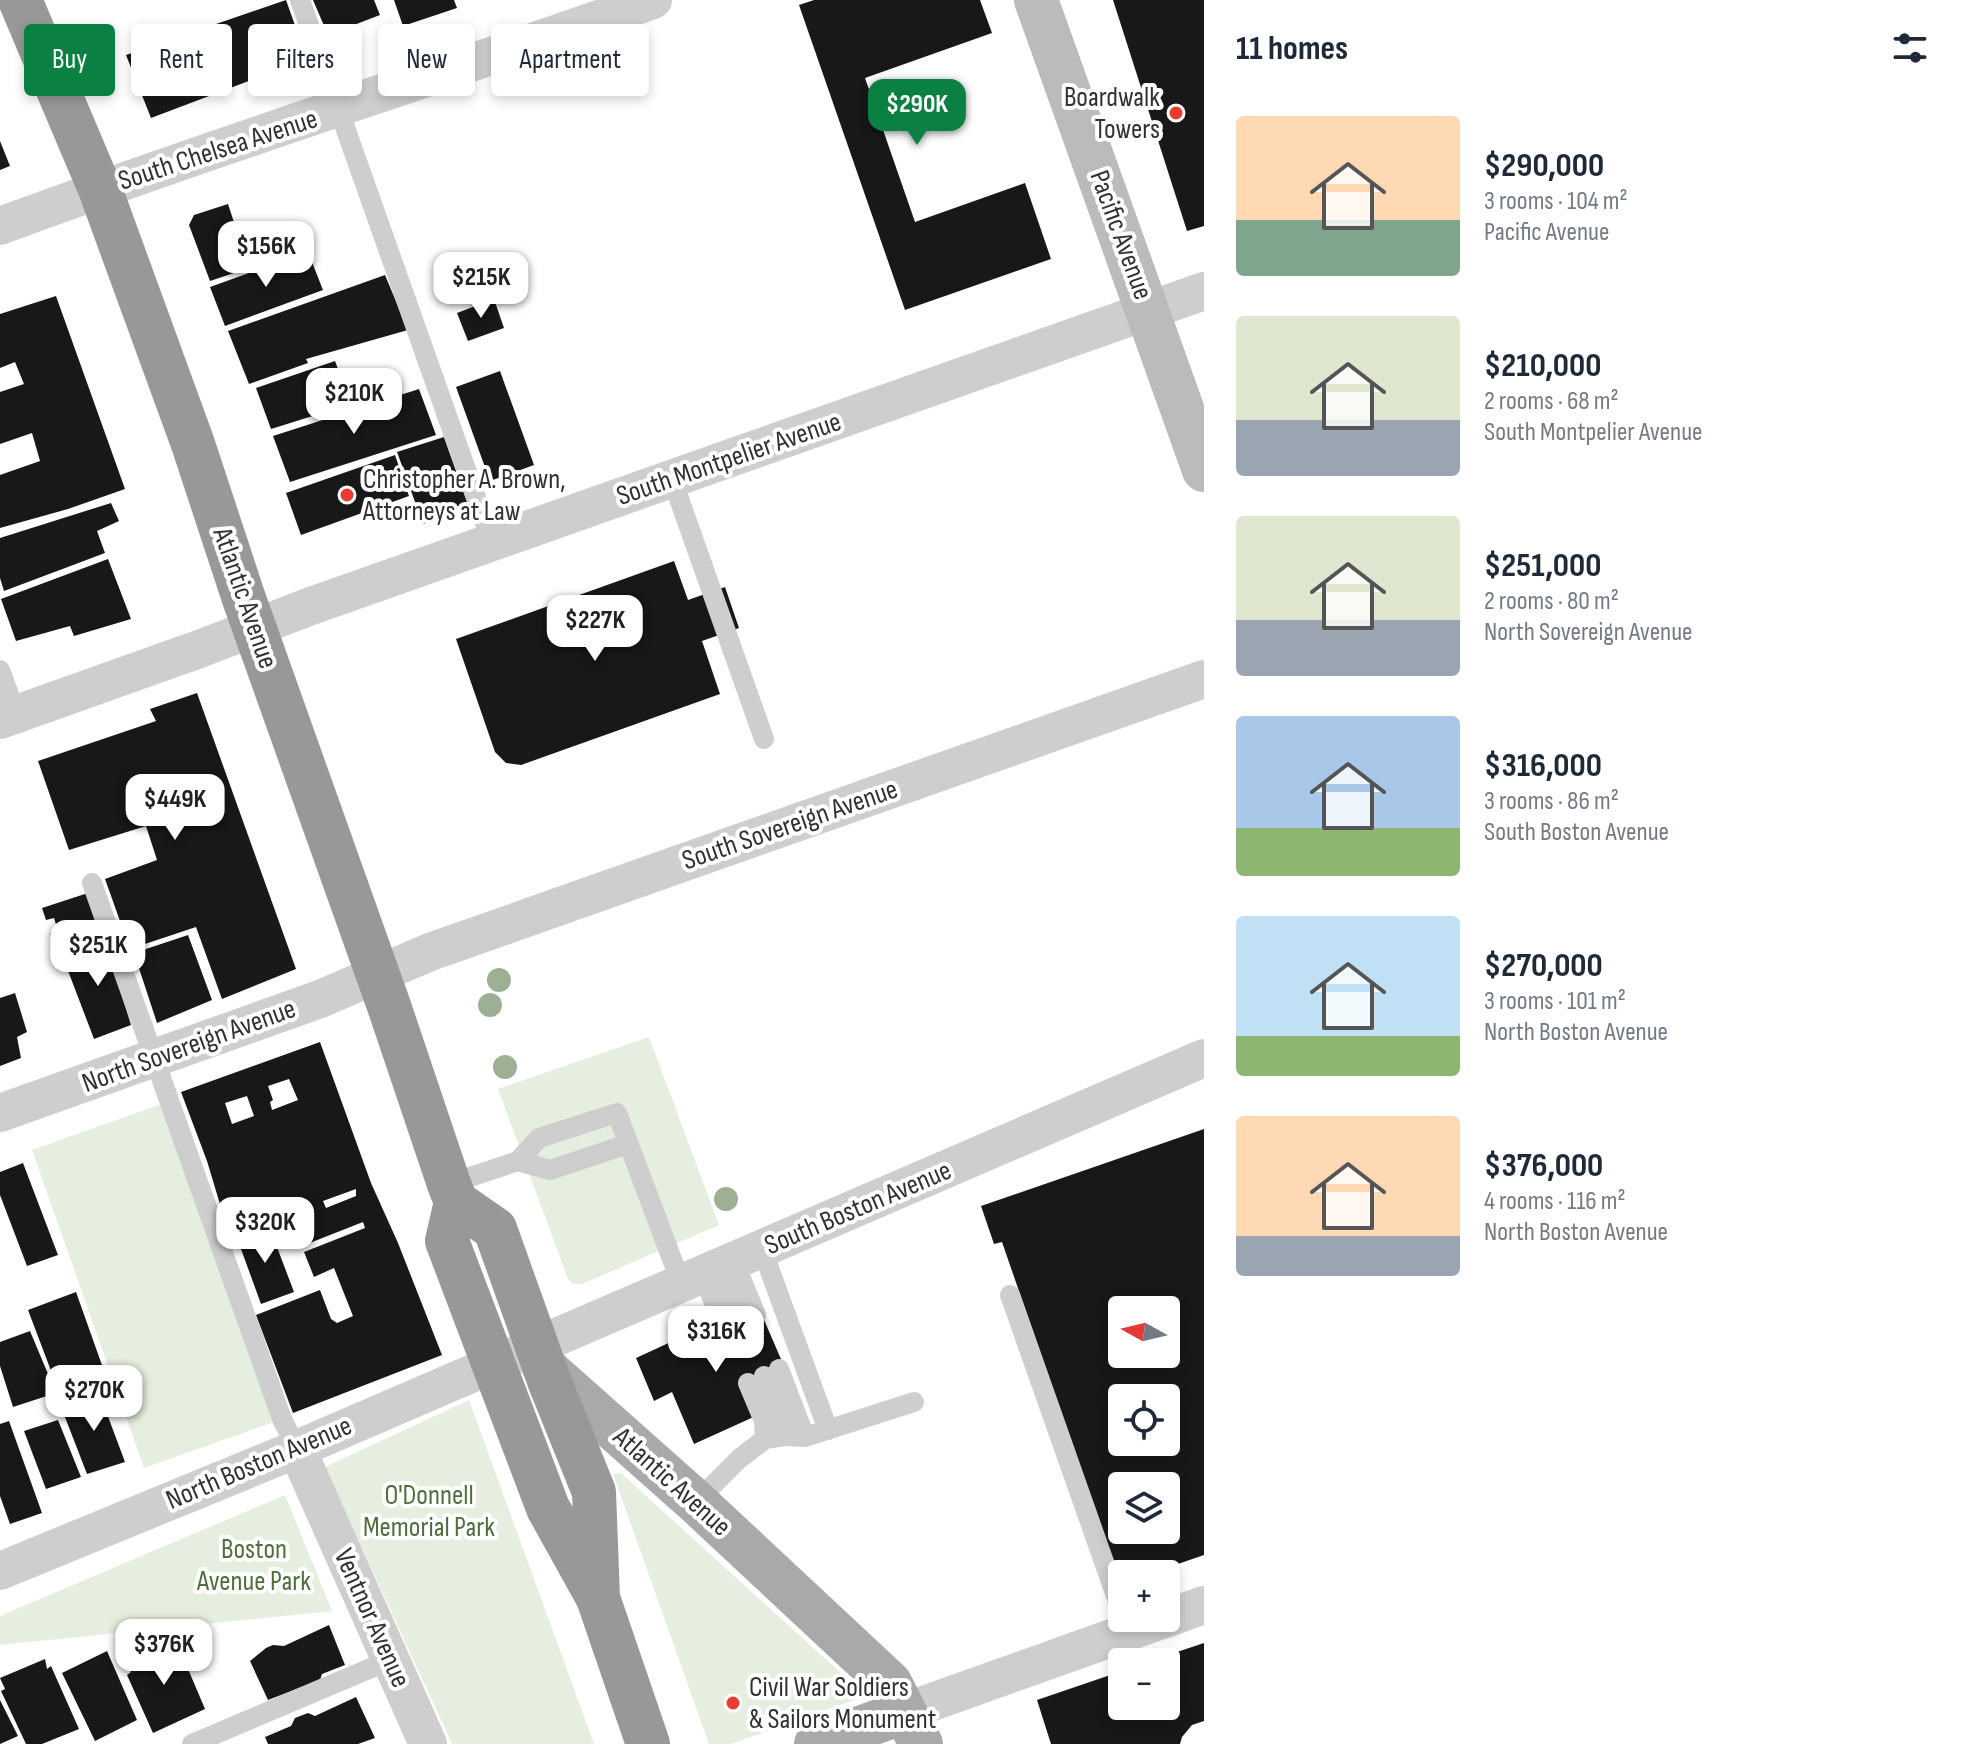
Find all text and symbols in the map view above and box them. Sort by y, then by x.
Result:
chip: Buy [24,24,115,96]
chip: Rent [131,24,232,96]
chip: Filters [248,24,362,96]
chip: New [378,24,475,96]
chip: Apartment [491,24,649,96]
icon: filters [1888,26,1932,70]
text: 11 homes [1236,28,1348,69]
pin: $290K [861,79,973,147]
place label: Boardwalk Towers [1064,81,1160,146]
text: $290K [886,89,948,120]
street label: South Chelsea Avenue [114,102,322,198]
marker: Boardwalk Towers [1167,104,1185,122]
text: $290,000 [1484,145,1604,186]
icon: home [1300,148,1396,244]
street label: Pacific Avenue [1082,166,1160,304]
text: 3 rooms · 104 m² [1484,186,1628,217]
text: Pacific Avenue [1484,217,1609,248]
pin: $156K [210,221,322,289]
text: $156K [236,231,296,262]
pin: $215K [425,252,537,320]
text: $215K [451,262,511,293]
text: $210,000 [1484,345,1601,386]
icon: home [1300,348,1396,444]
pin: $210K [298,368,410,436]
text: $210K [324,378,384,409]
text: 2 rooms · 68 m² [1484,386,1619,417]
street label: South Montpelier Avenue [612,405,846,513]
text: South Montpelier Avenue [1484,417,1703,448]
place label: Christopher A. Brown, Attorneys at Law [362,463,566,528]
marker: Christopher A. Brown, Attorneys at Law [338,486,356,504]
street label: Atlantic Avenue [205,522,284,673]
text: $251,000 [1484,545,1601,586]
icon: home [1300,548,1396,644]
text: 2 rooms · 80 m² [1484,586,1619,617]
pin: $227K [539,595,651,663]
text: $227K [565,605,625,636]
text: North Sovereign Avenue [1484,617,1693,648]
text: $316,000 [1484,745,1602,786]
icon: home [1300,748,1396,844]
street label: South Sovereign Avenue [678,773,902,877]
pin: $449K [119,774,231,842]
text: $449K [144,784,206,815]
text: 3 rooms · 86 m² [1484,786,1619,817]
text: South Boston Avenue [1484,817,1669,848]
pin: $251K [42,920,154,988]
text: $251K [68,930,128,961]
text: $270,000 [1484,945,1603,986]
icon: home [1300,948,1396,1044]
text: 3 rooms · 101 m² [1484,986,1626,1017]
street label: North Sovereign Avenue [78,992,300,1100]
text: North Boston Avenue [1484,1017,1668,1048]
text: $376,000 [1484,1145,1603,1186]
icon: home [1300,1148,1396,1244]
street label: South Boston Avenue [760,1154,956,1262]
text: 4 rooms · 116 m² [1484,1186,1626,1217]
pin: $320K [209,1197,321,1265]
text: $320K [234,1207,296,1238]
text: North Boston Avenue [1484,1217,1668,1248]
north arrow [1108,1296,1180,1368]
map controls [1108,1296,1180,1720]
pin: $316K [660,1306,772,1374]
text: $316K [686,1316,746,1347]
pin: $270K [38,1365,150,1433]
text: $270K [63,1375,125,1406]
button: locate [1108,1384,1180,1456]
street label: North Boston Avenue [161,1409,357,1517]
street label: Atlantic Avenue [606,1420,738,1543]
button: layers [1108,1472,1180,1544]
park label: O'Donnell Memorial Park [363,1479,495,1544]
park label: Boston Avenue Park [196,1533,311,1598]
street label: Ventnor Avenue [327,1544,417,1692]
button: + [1108,1560,1180,1632]
pin: $376K [108,1619,220,1687]
text: $376K [133,1629,195,1660]
button: − [1108,1648,1180,1720]
place label: Civil War Soldiers & Sailors Monument [749,1671,936,1736]
marker: Civil War Soldiers & Sailors Monument [724,1694,742,1712]

